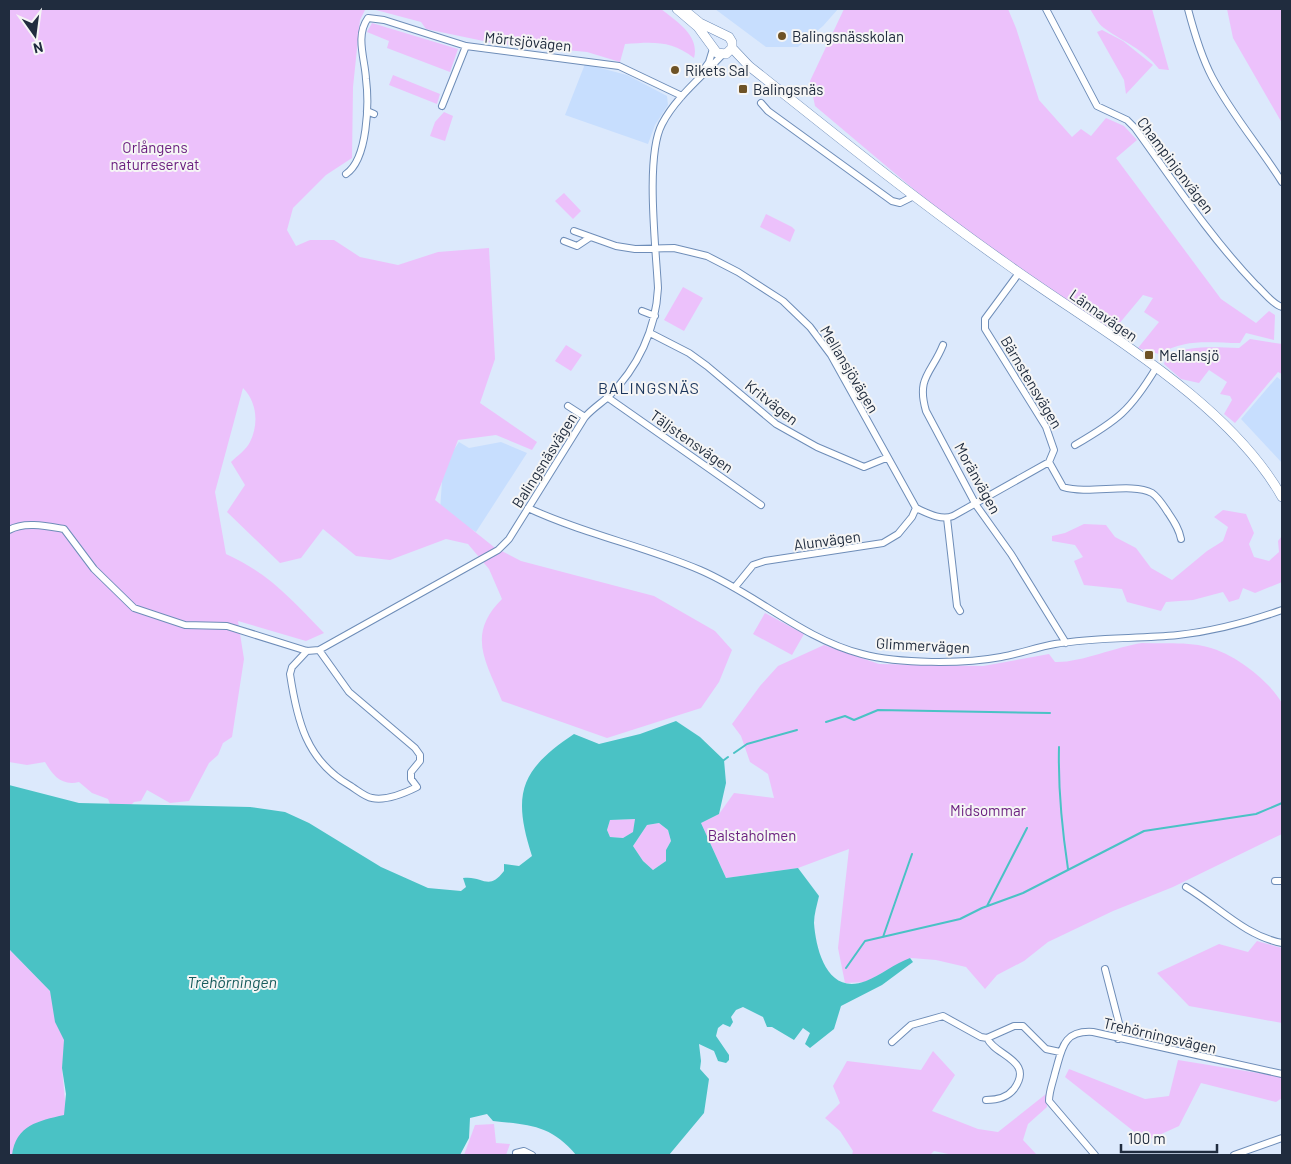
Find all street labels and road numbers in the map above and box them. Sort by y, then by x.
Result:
street label: Mörtsjövägen [484,27,572,55]
street label: Champinjonvägen [1134,113,1218,217]
street label: Lännavägen [1067,285,1141,345]
street label: Mellansjövägen [817,322,883,416]
street label: Bärnstensvägen [997,333,1067,431]
street label: Kritvägen [742,376,802,428]
street label: Täljstensvägen [647,406,737,476]
street label: Balingsnäsvägen [508,409,580,511]
street label: Moränvägen [951,439,1005,517]
street label: Alunvägen [792,526,862,554]
street label: Glimmervägen [876,634,970,656]
street label: Trehörningsvägen [1101,1013,1219,1057]

